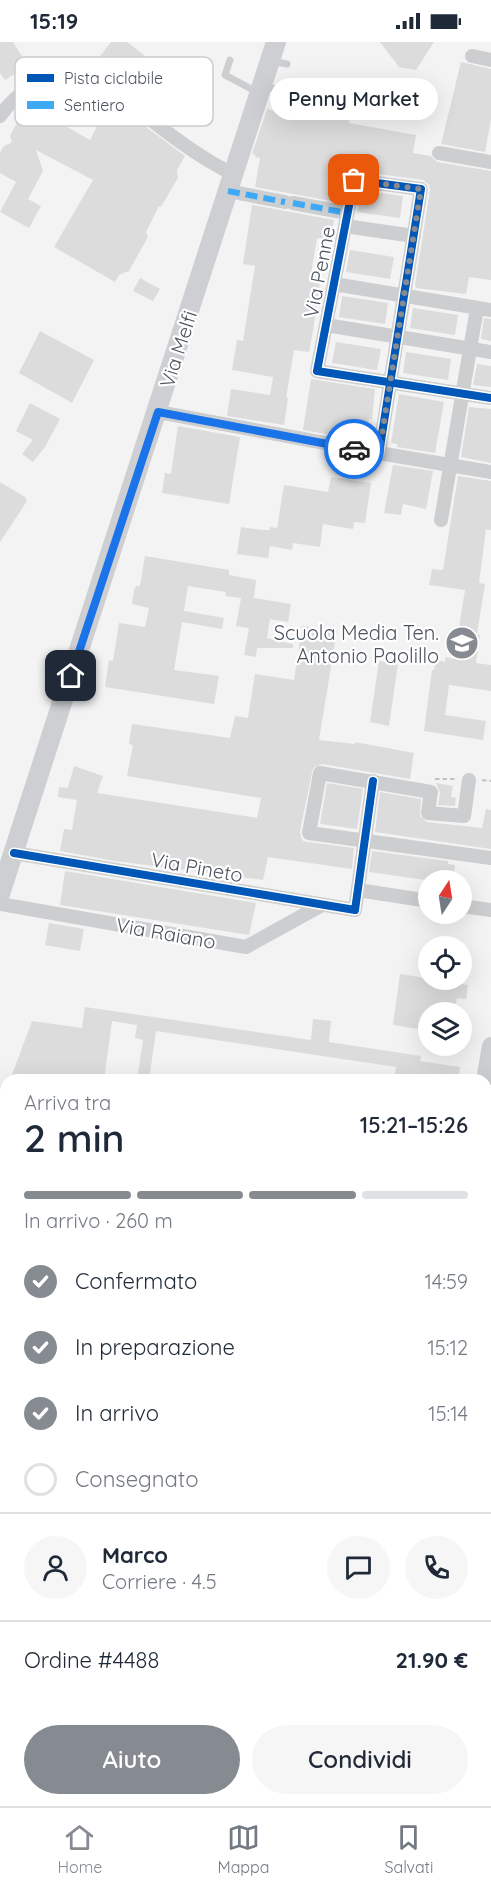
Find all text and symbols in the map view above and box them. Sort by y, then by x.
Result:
text: 15:19 [30,7,78,35]
legend [15,57,213,126]
text: Pista ciclabile [64,68,163,88]
callout: Penny Market [270,78,438,120]
text: Penny Market [288,86,420,111]
text: Sentiero [64,95,125,115]
pin [328,154,379,205]
icon: bag [337,163,370,196]
street label: Via Penne [298,224,340,320]
street label: Via Melfi [154,308,202,390]
courier [324,419,384,479]
icon: car [338,433,371,466]
place label: Scuola Media Ten. Antonio Paolillo [274,620,439,668]
school or university icon: Scuola Media Ten. Antonio Paolillo [444,625,480,661]
pin [45,650,96,701]
icon: home [54,659,87,692]
street label: Via Pineto [149,847,245,887]
north arrow [418,870,472,924]
map controls [418,870,472,1056]
street label: Via Raiano [114,912,218,954]
button: locate [418,936,472,990]
button: layers [418,1002,472,1056]
text: Arriva tra [24,1090,111,1115]
text: 15:21–15:26 [360,1111,468,1139]
text: 2 min [24,1113,125,1162]
text: In arrivo · 260 m [24,1208,173,1233]
icon: check [24,1265,57,1298]
text: Confermato [75,1267,197,1295]
text: 14:59 [425,1269,468,1294]
icon: check [24,1331,57,1364]
text: In preparazione [75,1333,235,1361]
text: 15:12 [427,1335,468,1360]
icon: check [24,1397,57,1430]
text: In arrivo [75,1399,159,1427]
text: 15:14 [428,1401,468,1426]
text: Consegnato [75,1465,198,1493]
button: person [24,1536,87,1599]
button: chat [327,1536,390,1599]
button: phone [405,1536,468,1599]
text: Marco [102,1541,168,1569]
text: Corriere · 4.5 [102,1569,217,1594]
text: Ordine #4488 [24,1646,159,1674]
text: 21.90 € [395,1646,468,1674]
button: Aiuto [24,1725,240,1794]
button: Condividi [252,1725,468,1794]
tab: Home [58,1821,102,1877]
tab: Mappa [217,1821,269,1877]
tab: Salvati [385,1821,433,1877]

